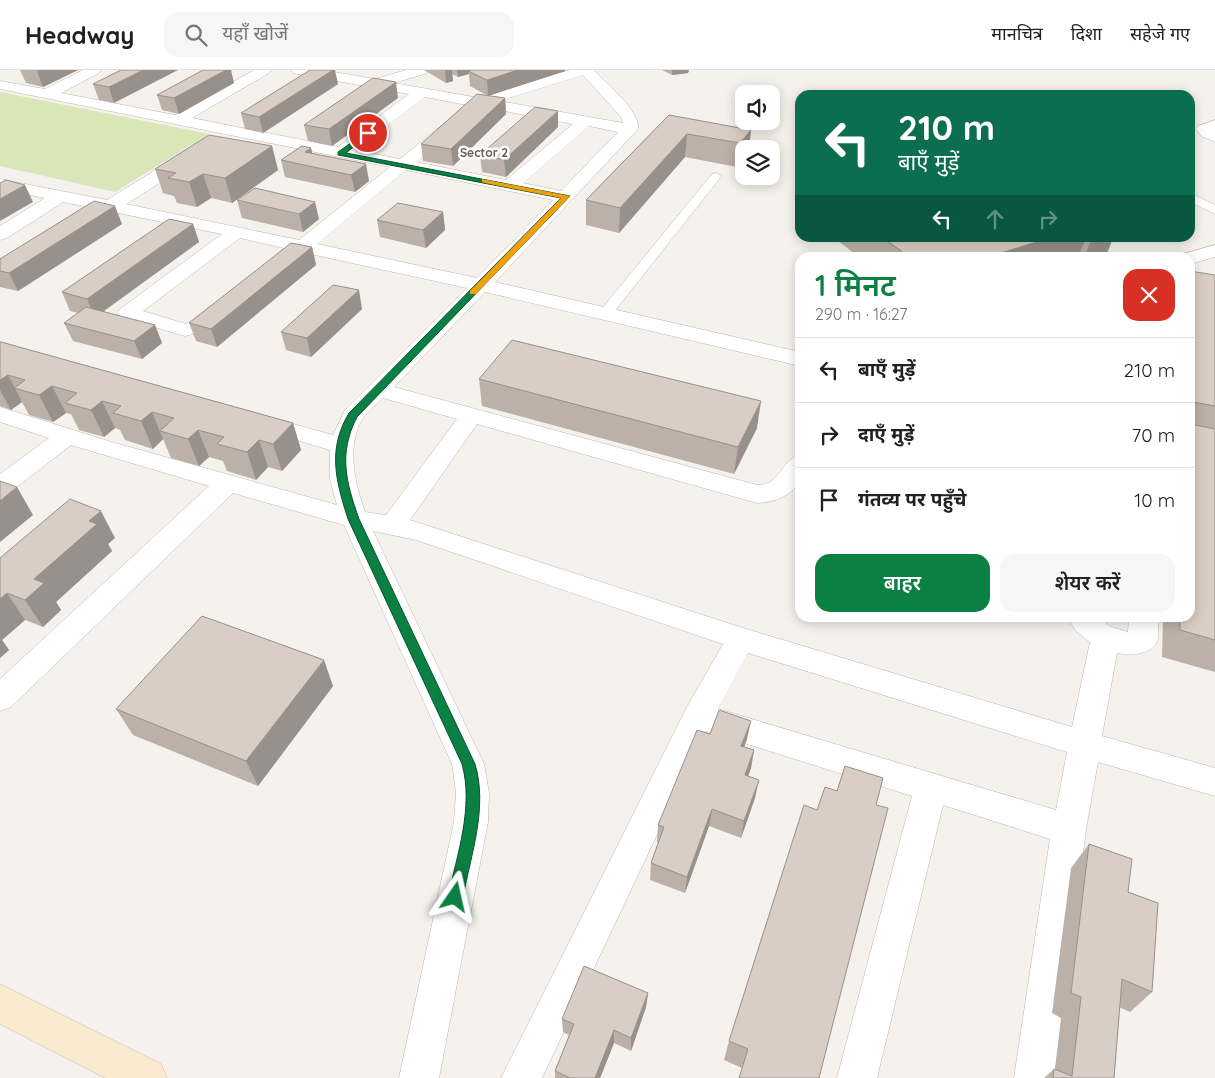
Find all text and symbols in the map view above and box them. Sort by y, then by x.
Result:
search box [164,12,514,57]
text: Headway [25,20,134,50]
icon: search [182,21,210,49]
text: यहाँ खोजें [222,21,288,45]
text: मानचित्र [991,22,1043,45]
text: दिशा [1071,22,1102,45]
text: सहेजे गए [1130,22,1190,45]
map controls [735,85,780,185]
button: sound [735,85,780,130]
text: 210 m [898,105,995,149]
icon: left [815,110,880,175]
pin [347,112,389,154]
icon: arrive [354,119,382,147]
button: layers [735,140,780,185]
district label: Sector 2 [460,145,508,160]
text: बाएँ मुड़ें [898,148,959,176]
icon: left [928,205,956,233]
icon: ahead [981,205,1009,233]
icon: right [1034,205,1062,233]
text: 1 मिनट [815,266,896,304]
button: close [1123,269,1175,321]
text: 290 m · 16:27 [815,304,907,324]
icon: left [815,356,843,384]
text: बाएँ मुड़ें [858,357,915,381]
text: 210 m [1124,358,1175,382]
icon: right [815,421,843,449]
text: दाएँ मुड़ें [858,422,914,446]
text: 70 m [1131,423,1175,447]
icon: arrive [815,486,843,514]
text: गंतव्य पर पहुँचे [858,487,966,511]
text: 10 m [1134,488,1175,512]
button: बाहर [815,554,990,612]
button: शेयर करें [1000,554,1175,612]
position arrow [428,870,480,922]

